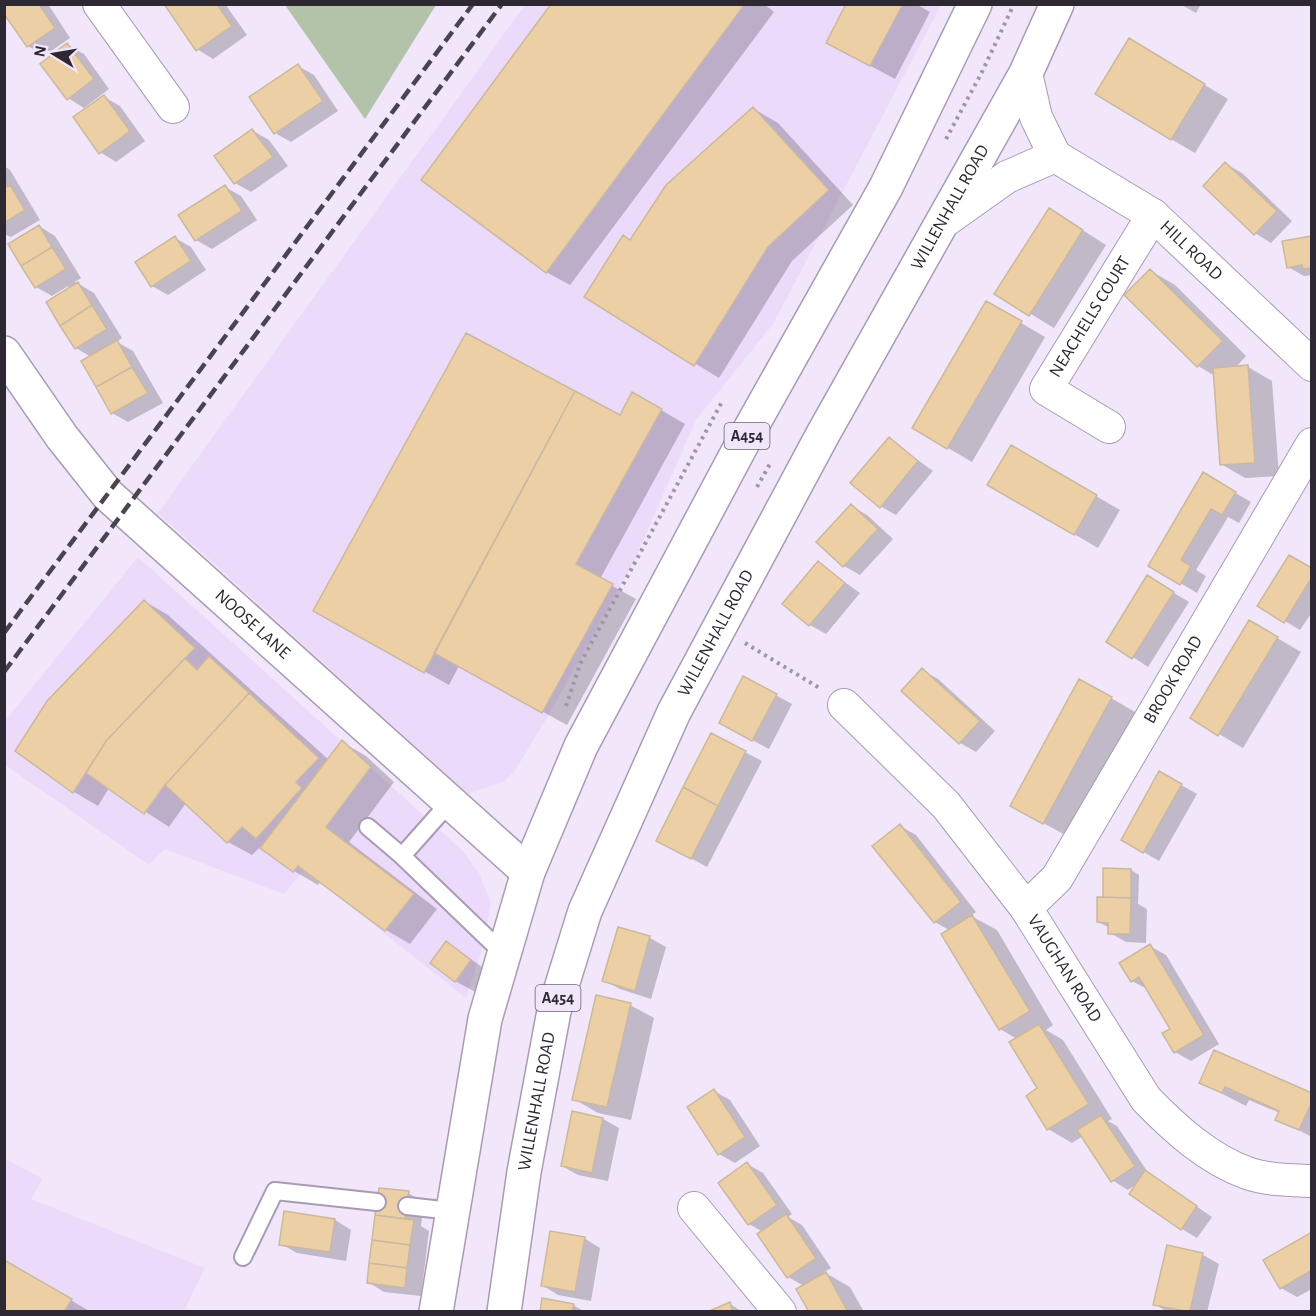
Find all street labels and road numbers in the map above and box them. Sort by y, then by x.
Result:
street label: WILLENHALL ROAD [908,142,993,273]
street label: HILL ROAD [1156,217,1226,284]
street label: NEACHELLS COURT [1046,253,1134,381]
road number: A454 [724,423,770,449]
street label: WILLENHALL ROAD [675,567,757,700]
street label: NOOSE LANE [211,586,293,663]
street label: BROOK ROAD [1141,633,1206,727]
street label: VAUGHAN ROAD [1024,912,1105,1026]
road number: A454 [536,985,580,1011]
street label: WILLENHALL ROAD [515,1031,559,1172]

